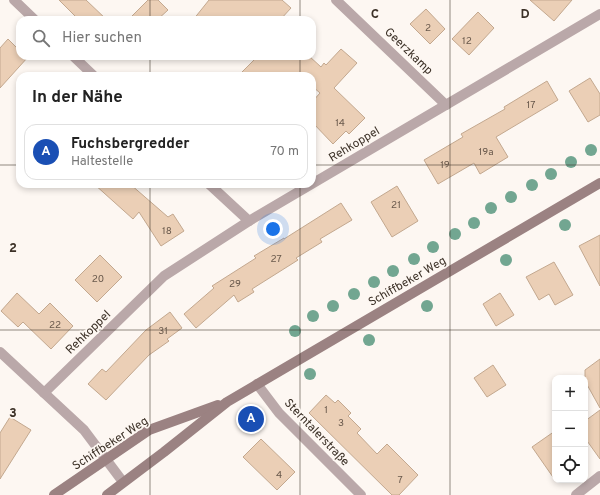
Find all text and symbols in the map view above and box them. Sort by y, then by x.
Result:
text: C [371,7,379,23]
text: D [520,7,530,23]
search box [16,16,316,60]
house number: 2 [425,22,431,35]
street label: Geerzkamp [381,25,436,79]
icon: search [30,27,52,49]
text: Hier suchen [62,29,142,48]
house number: 12 [462,35,472,48]
text: In der Nähe [32,87,123,109]
house number: 17 [527,99,535,112]
house number: 14 [335,117,345,130]
street label: Rehkoppel [326,123,383,166]
text: Fuchsbergredder [71,135,190,154]
text: A [41,144,51,160]
text: 70 m [270,144,299,160]
house number: 19a [479,146,493,159]
text: Haltestelle [71,154,133,170]
house number: 19 [440,159,450,172]
house number: 21 [391,199,401,212]
your location [263,219,283,239]
house number: 18 [162,225,172,238]
text: 2 [9,241,17,257]
house number: 27 [270,253,282,266]
street label: Schiffbeker Weg [366,253,449,311]
house number: 20 [92,273,104,286]
house number: 29 [229,278,241,291]
street label: Rehkoppel [63,307,115,358]
house number: 22 [49,319,61,332]
house number: 31 [158,325,168,338]
map controls [552,375,588,483]
button: + [552,375,588,411]
street label: Sterntalerstraße [280,396,352,470]
pin: A [238,404,264,434]
house number: 1 [324,404,328,417]
text: 3 [9,406,17,422]
button: − [552,411,588,447]
street label: Schiffbeker Weg [70,413,152,474]
house number: 3 [338,417,344,430]
button: locate [552,447,588,483]
house number: 4 [276,469,282,482]
house number: 7 [397,474,403,487]

